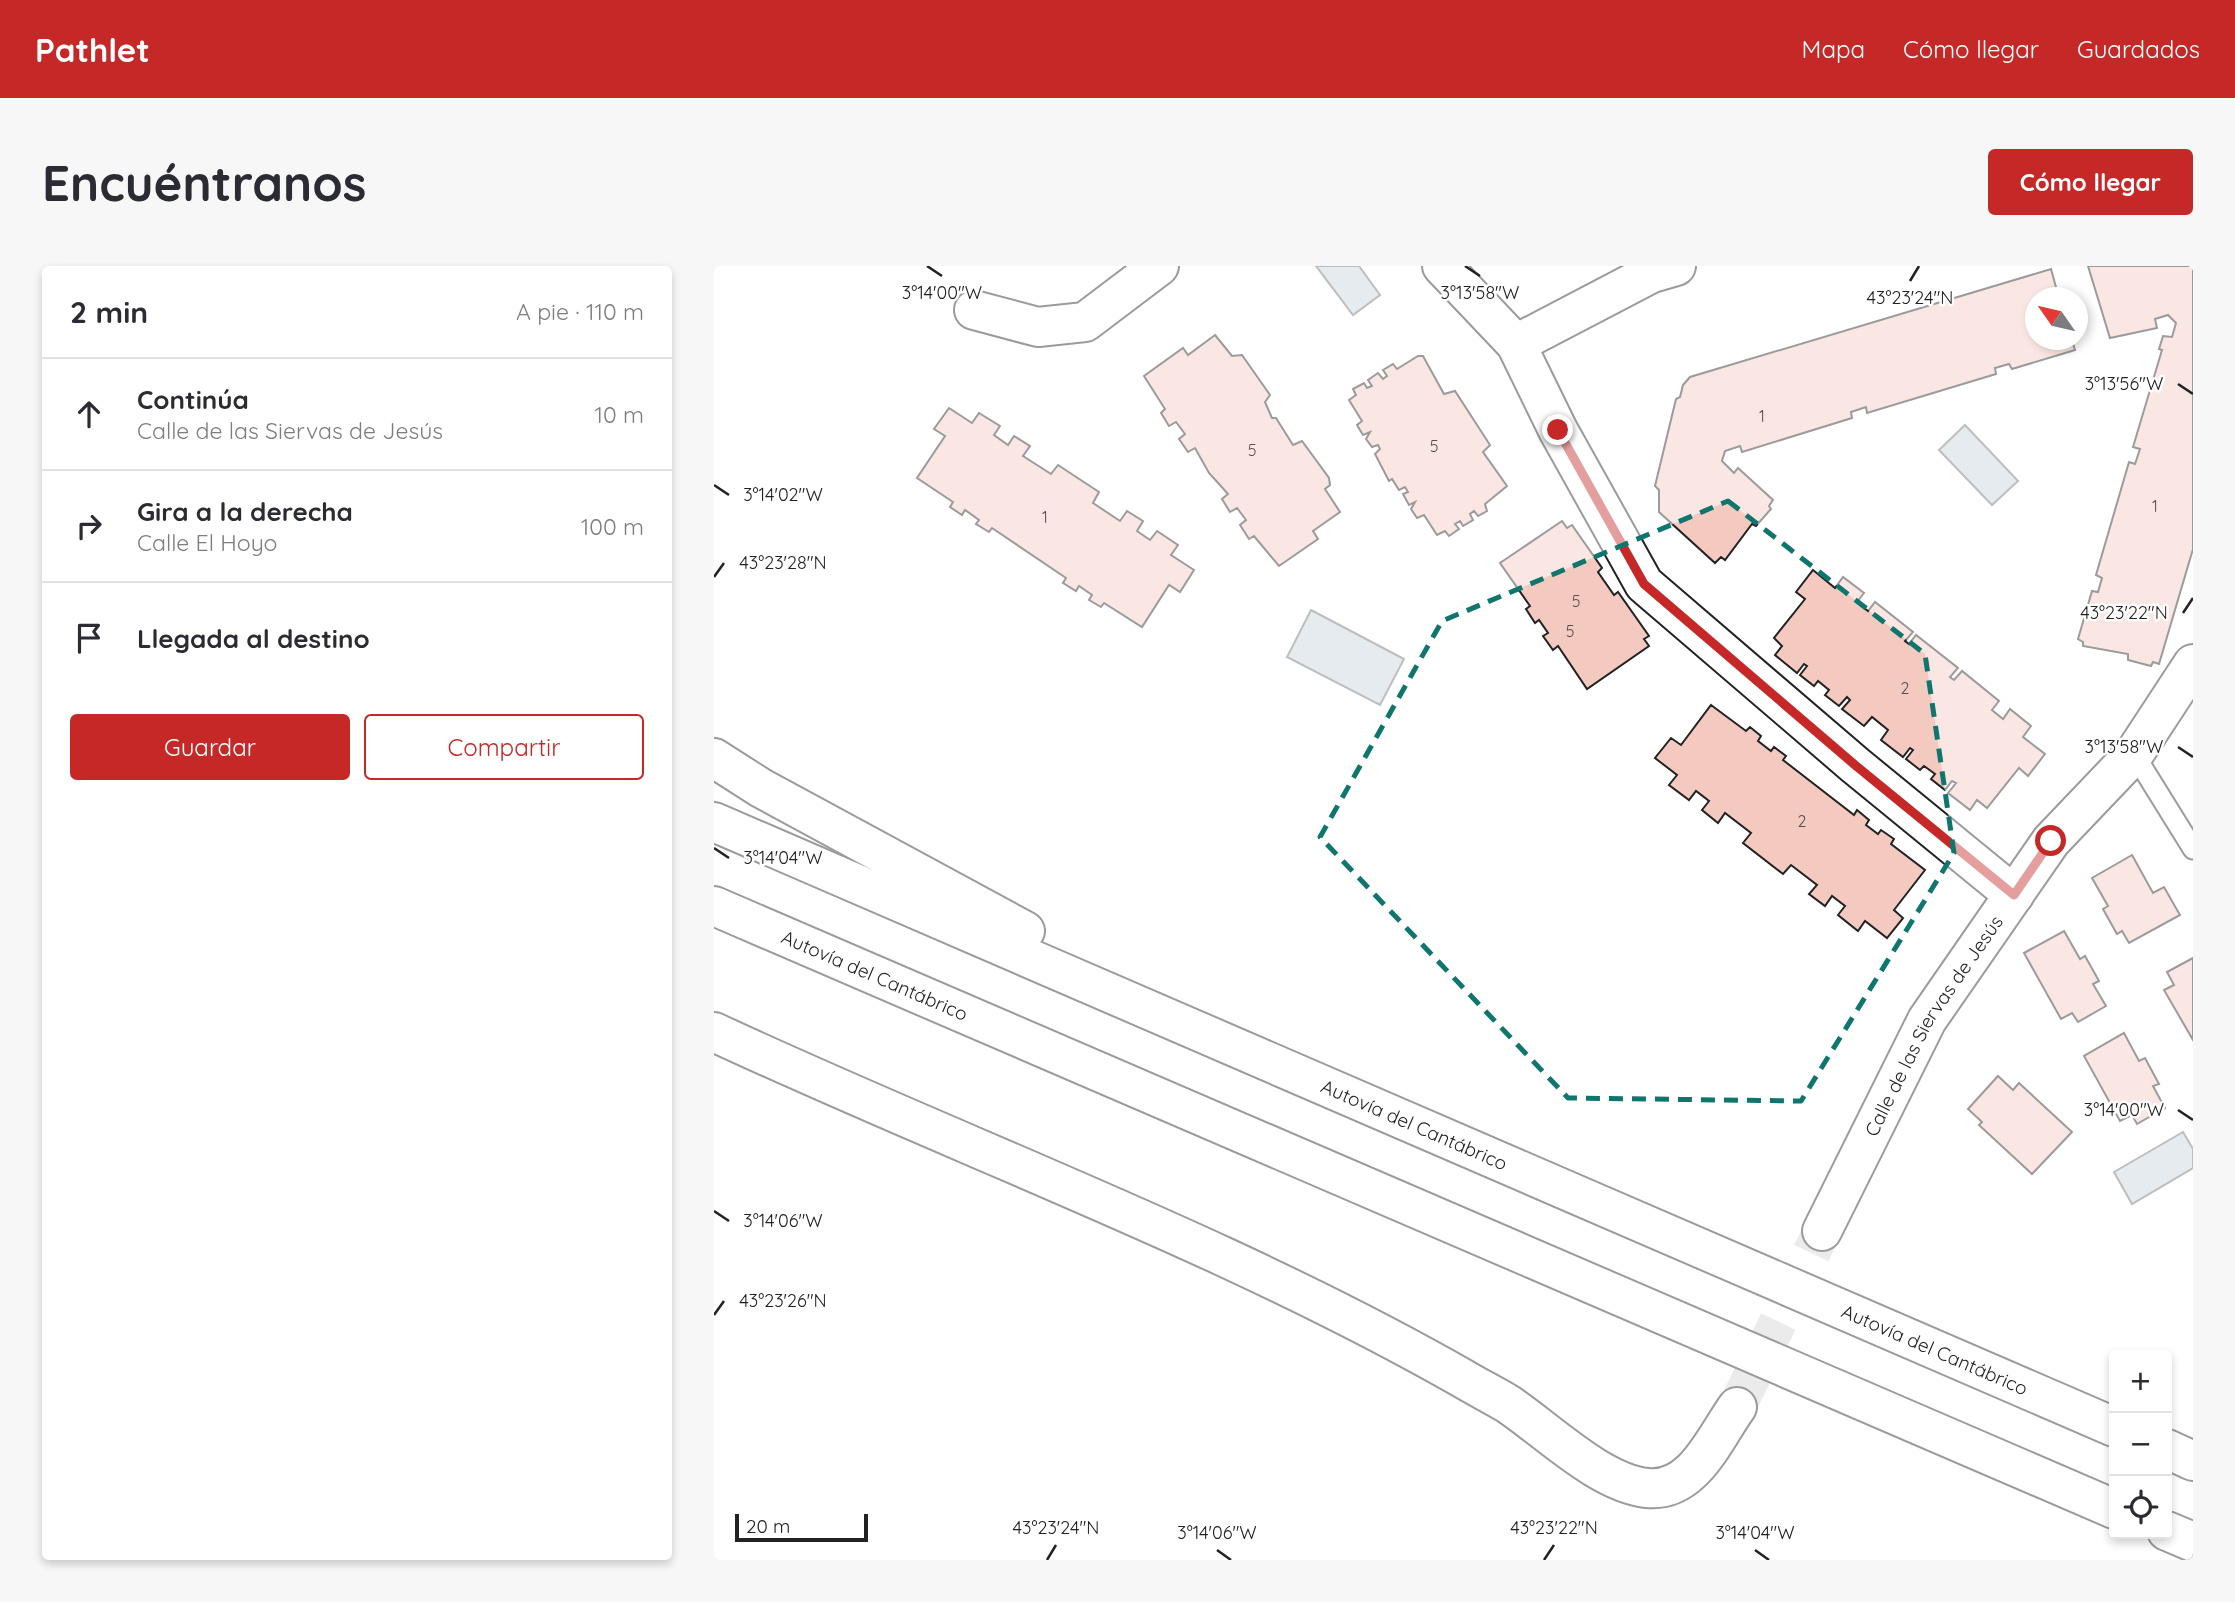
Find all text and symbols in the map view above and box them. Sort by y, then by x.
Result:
text: Pathlet [35,29,150,70]
text: Mapa [1802,34,1865,64]
text: Cómo llegar [1903,34,2039,64]
text: Guardados [2077,34,2200,64]
button: Cómo llegar [1988,149,2193,215]
text: Encuéntranos [42,152,366,213]
text: 3°14'00"W [902,281,982,304]
text: 3°13'58"W [1441,281,1519,304]
text: 43°23'24"N [1867,286,1953,309]
north arrow [2025,287,2088,350]
text: 2 min [70,293,148,331]
text: A pie · 110 m [516,297,644,326]
text: 3°13'56"W [2085,372,2163,395]
text: Continúa [137,383,249,416]
icon: ahead [70,395,108,433]
text: 10 m [595,400,644,429]
house number: 1 [1759,406,1765,426]
route end [1542,414,1573,445]
text: Calle de las Siervas de Jesús [137,416,443,445]
house number: 5 [1430,436,1438,456]
house number: 5 [1248,440,1256,460]
text: 3°14'02"W [743,483,823,506]
text: Gira a la derecha [137,495,353,528]
house number: 1 [2152,496,2158,516]
icon: right [70,507,108,545]
house number: 1 [1042,507,1048,527]
text: 100 m [581,512,644,541]
text: Calle El Hoyo [137,528,278,557]
text: 43°23'28"N [739,551,827,574]
house number: 5 [1572,591,1580,611]
text: 43°23'22"N [2080,601,2168,624]
icon: arrive [70,619,108,657]
house number: 5 [1566,621,1574,641]
text: Llegada al destino [137,622,370,655]
house number: 2 [1901,678,1910,698]
button: Guardar [70,714,350,780]
button: Compartir [364,714,644,780]
text: 3°13'58"W [2085,735,2163,758]
house number: 2 [1798,811,1807,831]
route start [2035,825,2066,856]
text: 3°14'04"W [743,846,823,869]
street label: Calle de las Siervas de Jesús [1859,910,2008,1140]
street label: Autovía del Cantábrico [778,925,972,1026]
street label: Autovía del Cantábrico [1318,1074,1511,1175]
text: 3°14'00"W [2084,1098,2164,1121]
text: 3°14'06"W [743,1209,823,1232]
text: 43°23'26"N [739,1289,827,1312]
street label: Autovía del Cantábrico [1838,1299,2032,1400]
map controls [2109,1350,2172,1539]
button: + [2109,1350,2172,1413]
button: − [2109,1413,2172,1476]
button: locate [2109,1476,2172,1539]
scale bar [735,1511,868,1543]
text: 20 m [746,1514,790,1538]
text: 43°23'24"N [1013,1516,1099,1539]
text: 43°23'22"N [1510,1516,1598,1539]
text: 3°14'06"W [1177,1521,1257,1544]
text: 3°14'04"W [1715,1521,1795,1544]

